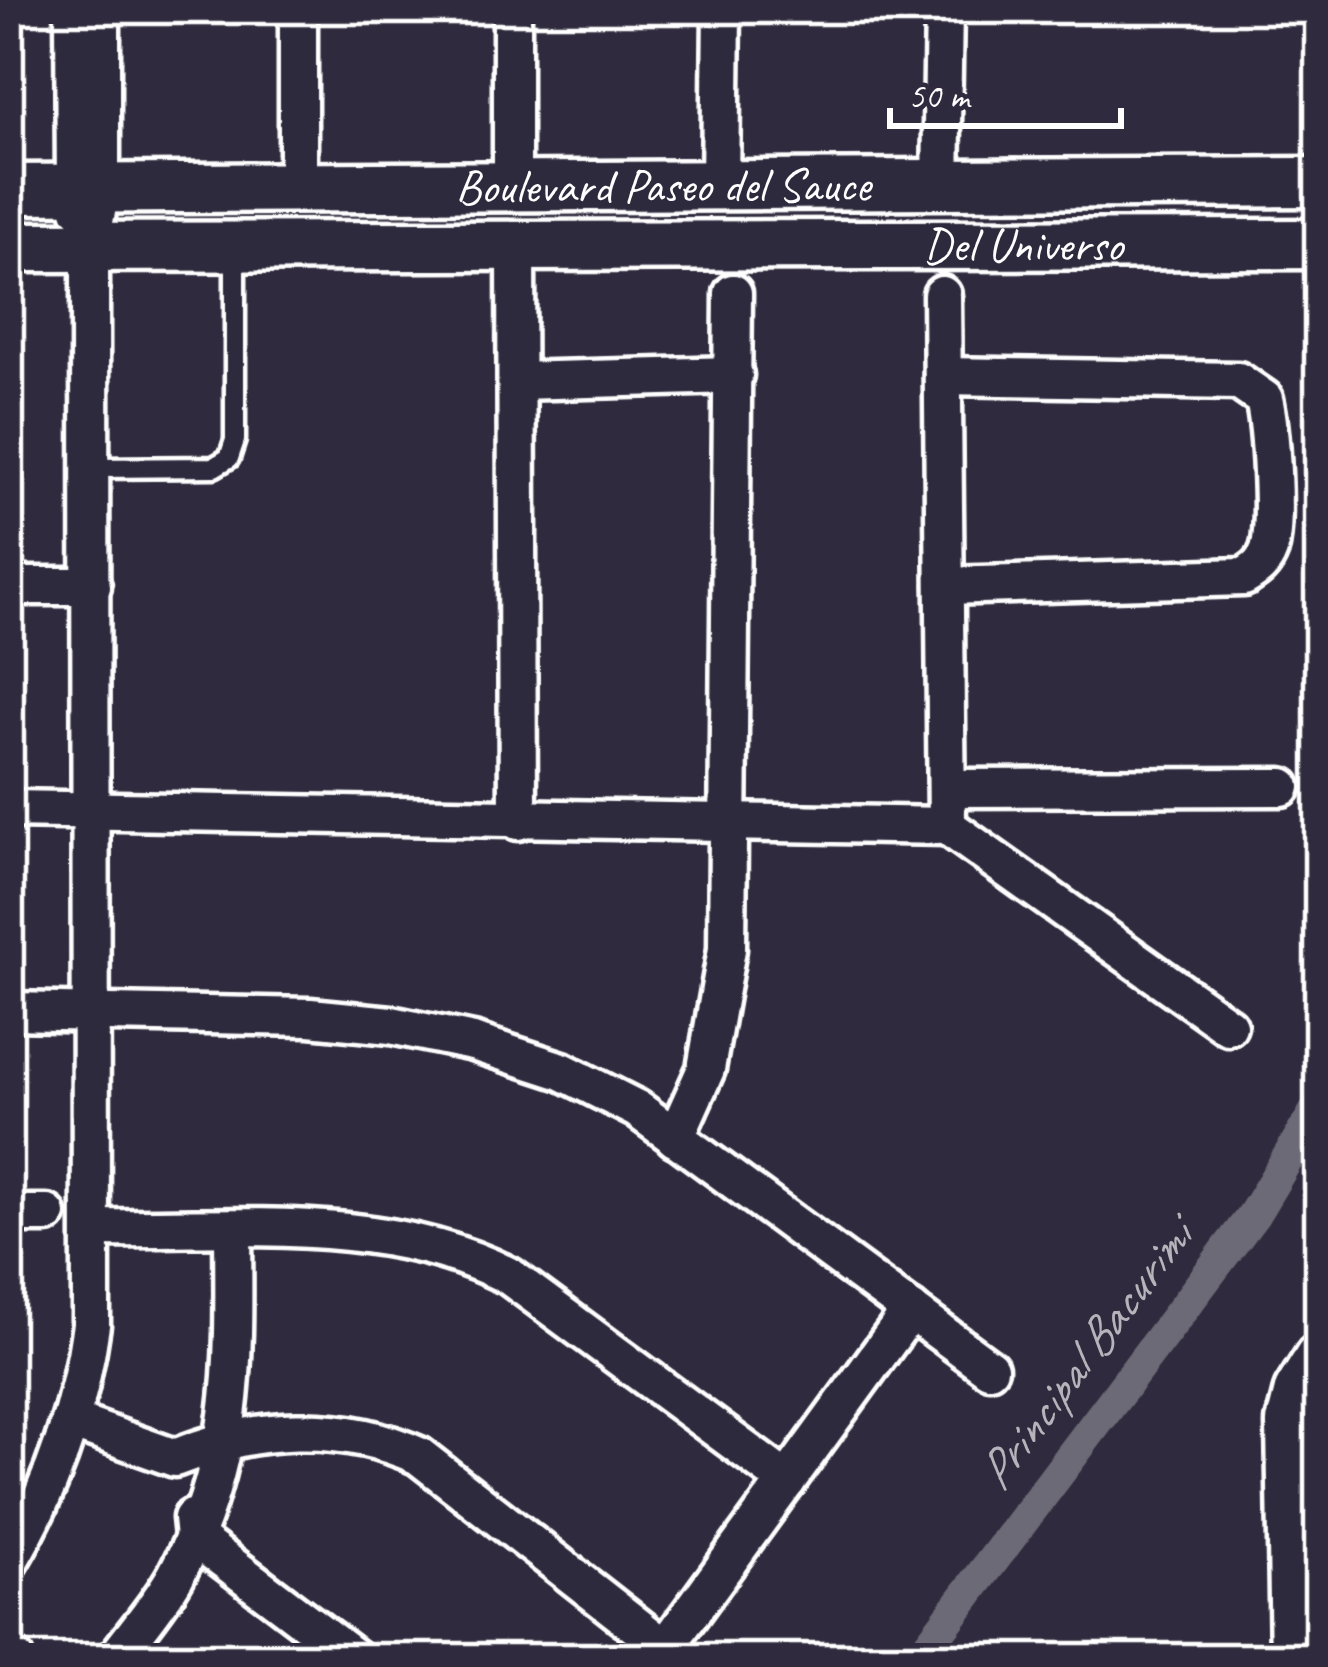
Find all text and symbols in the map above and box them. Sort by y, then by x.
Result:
scale bar [890,54,1121,128]
text: 50 m [908,73,972,119]
street label: Boulevard Paseo del Sauce [455,154,874,217]
street label: Del Universo [923,214,1126,275]
water label: Principal Bacurimi [962,1198,1213,1502]

